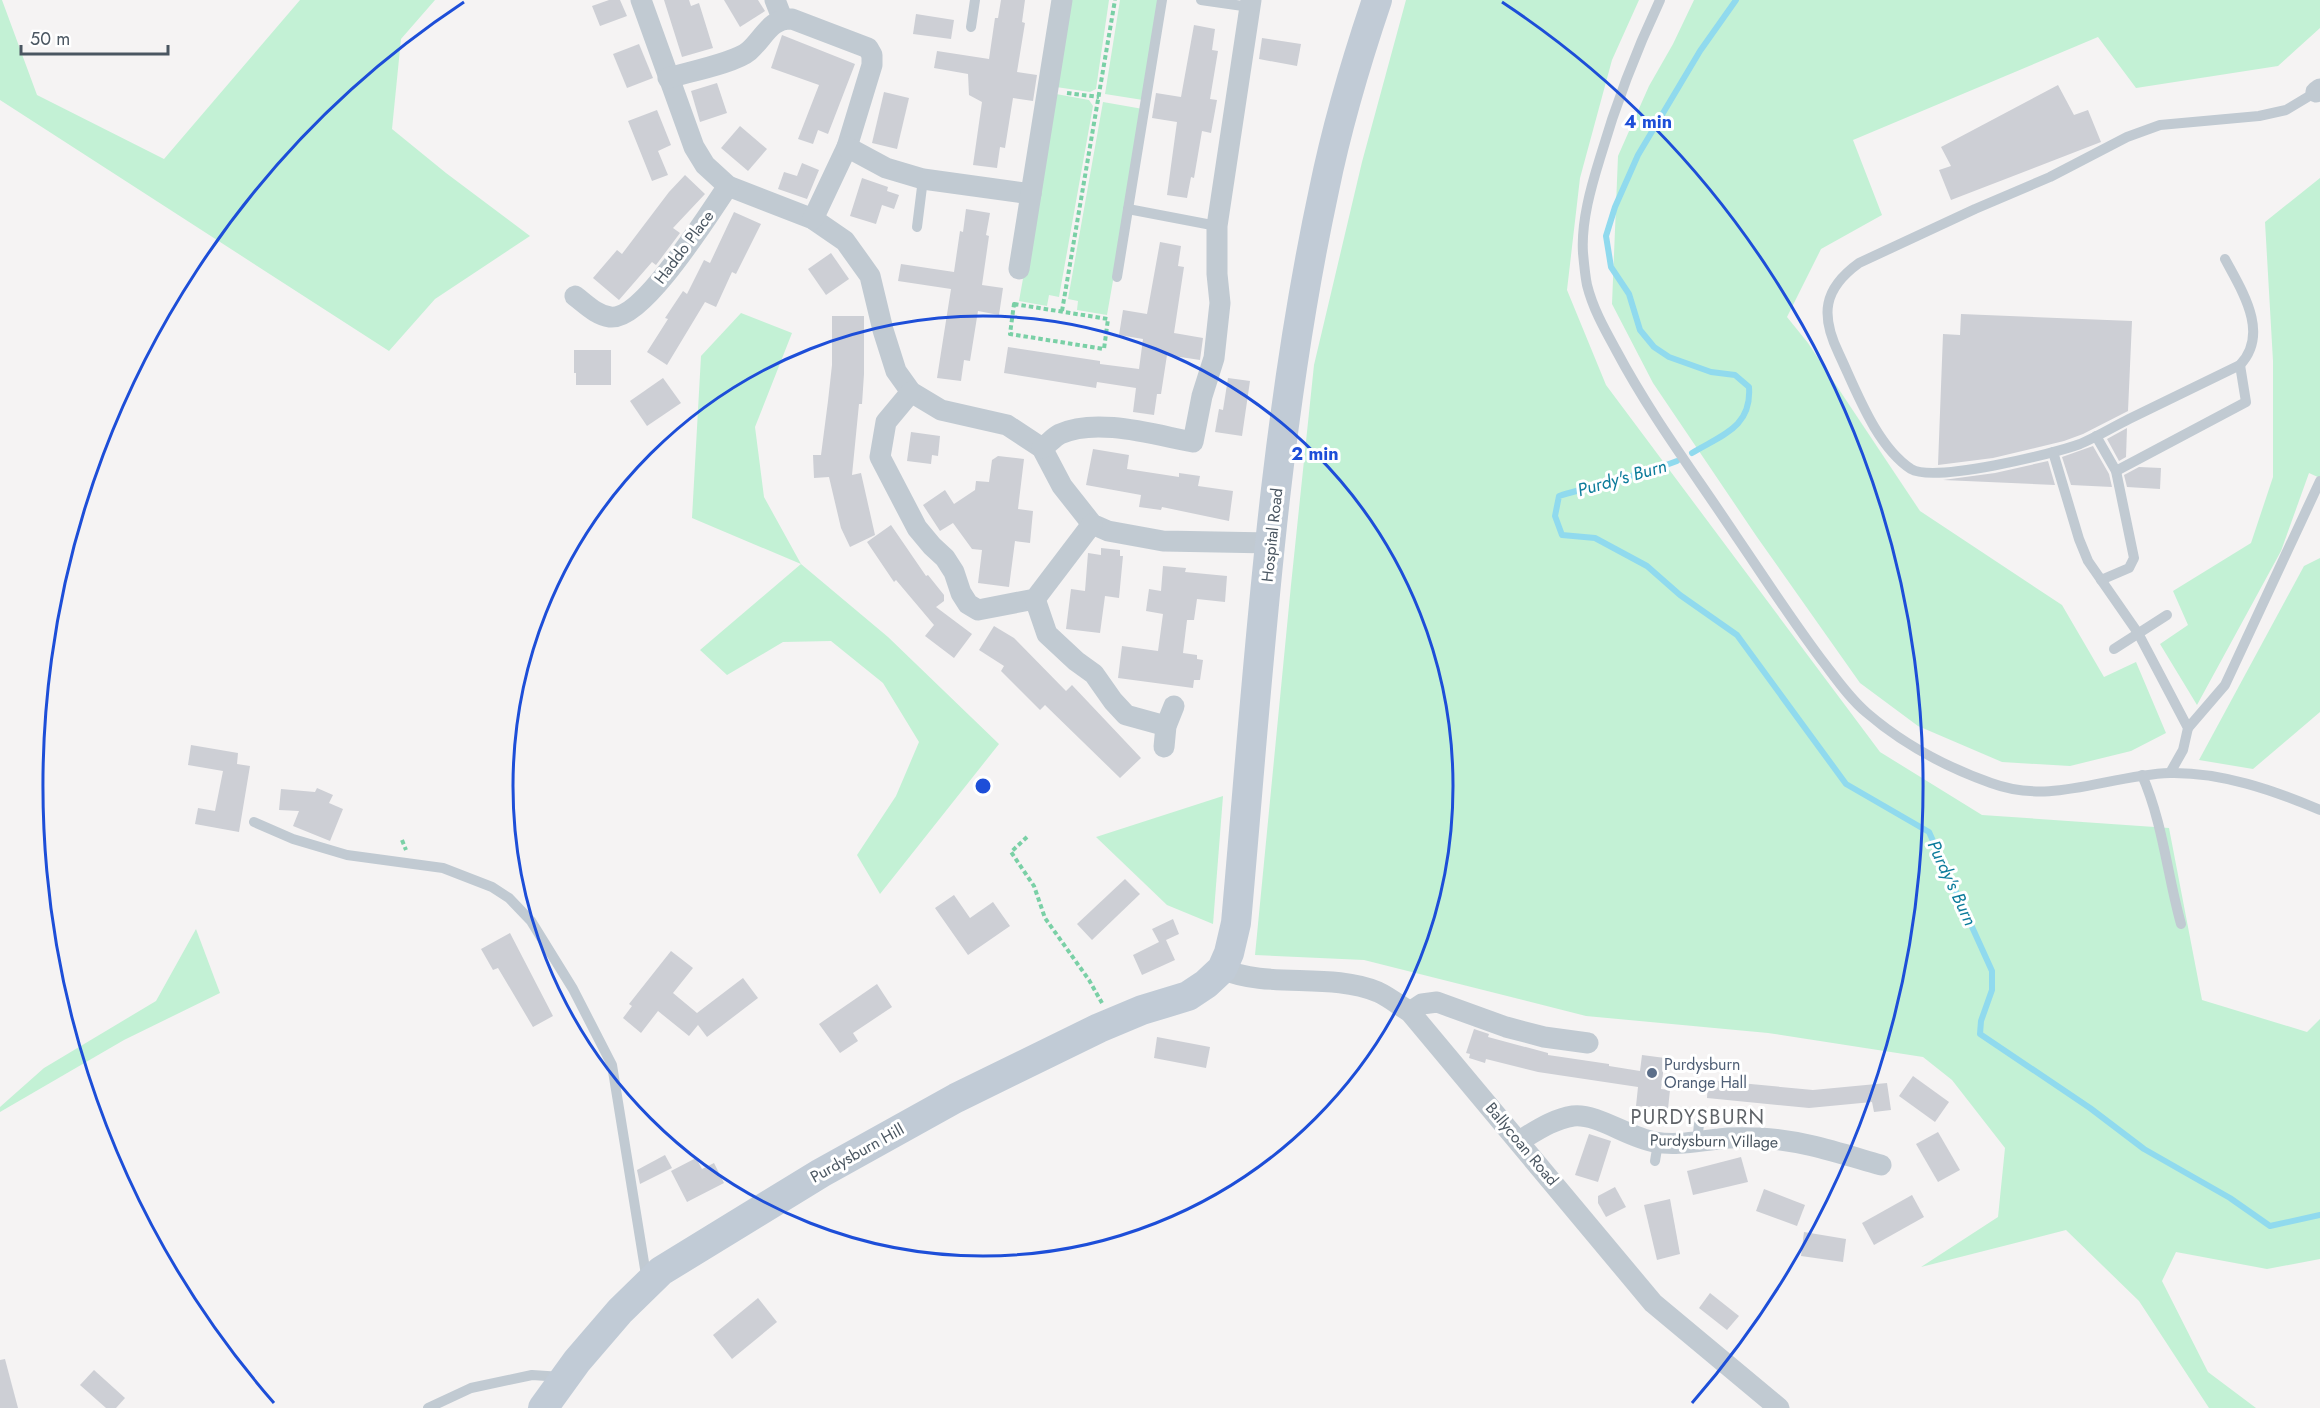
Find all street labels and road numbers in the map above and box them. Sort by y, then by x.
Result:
street label: Haddo Place [649,205,719,289]
street label: Hospital Road [1256,487,1288,583]
street label: Ballycoan Road [1480,1097,1564,1191]
street label: Purdysburn Hill [806,1118,908,1188]
street label: Purdysburn Village [1650,1128,1778,1154]

